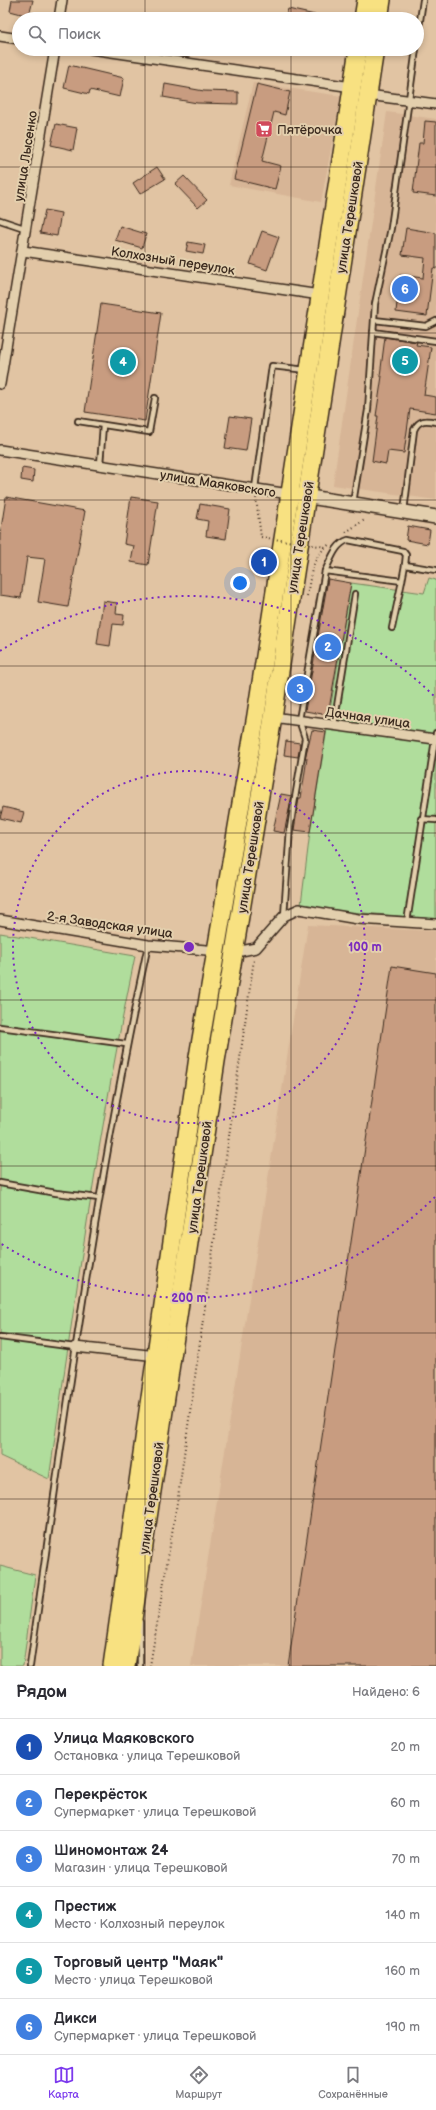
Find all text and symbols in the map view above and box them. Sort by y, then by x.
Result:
search box [12,12,424,56]
icon: search [26,23,48,45]
text: Поиск [58,25,101,44]
street label: улица Лысенко [11,109,41,203]
supermarket icon: Пятёрочка [254,119,274,139]
place label: Пятёрочка [277,122,342,138]
street label: улица Терешковой [333,160,367,274]
street label: Колхозный переулок [110,243,236,279]
pin: 6 [392,274,418,304]
pin: 5 [392,346,418,376]
pin: 4 [110,347,136,377]
street label: улица Маяковского [159,467,277,501]
street label: улица Терешковой [284,480,318,594]
pin: 1 [251,547,277,577]
your location [230,573,250,593]
pin: 2 [315,632,341,662]
pin: 3 [287,674,313,704]
street label: Дачная улица [324,704,412,732]
street label: улица Терешковой [234,800,268,914]
street label: 2-я Заводская улица [46,908,174,942]
centre of rings [182,940,196,954]
text: 100 m [348,940,382,955]
street label: улица Терешковой [184,1120,216,1234]
text: 200 m [171,1291,207,1306]
street label: улица Терешковой [136,1441,168,1555]
text: Рядом [16,1682,67,1702]
text: Найдено: 6 [352,1684,420,1700]
text: Улица Маяковского [54,1729,194,1748]
text: 1 [26,1739,32,1755]
text: 20 m [390,1739,420,1755]
text: Остановка · улица Терешковой [54,1748,240,1764]
text: Перекрёсток [54,1785,147,1804]
text: 2 [25,1795,33,1811]
text: 60 m [390,1795,420,1811]
text: Супермаркет · улица Терешковой [54,1804,257,1820]
text: Шиномонтаж 24 [54,1841,168,1860]
text: 3 [25,1851,33,1867]
text: 70 m [392,1851,420,1867]
text: Магазин · улица Терешковой [54,1860,228,1876]
text: Престиж [54,1897,116,1916]
text: 4 [25,1907,33,1923]
text: 140 m [385,1907,420,1923]
text: Место · Колхозный переулок [54,1916,225,1932]
text: Торговый центр "Маяк" [54,1953,223,1972]
text: 5 [25,1963,33,1979]
text: 160 m [385,1963,420,1979]
text: Место · улица Терешковой [54,1972,213,1988]
text: Дикси [54,2009,97,2028]
text: 6 [25,2019,33,2035]
text: 190 m [386,2019,420,2035]
text: Супермаркет · улица Терешковой [54,2028,257,2044]
tab: Карта [48,2064,79,2101]
tab: Маршрут [175,2064,222,2101]
tab: Сохранённые [318,2064,388,2101]

